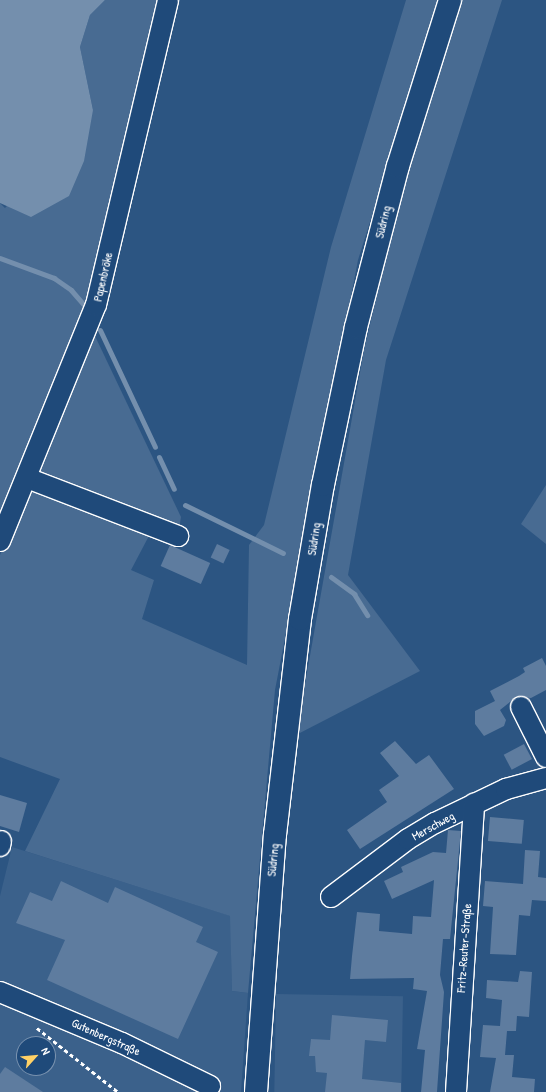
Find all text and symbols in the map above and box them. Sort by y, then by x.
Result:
street label: Südring [372,204,394,240]
street label: Papenbröke [90,251,116,303]
street label: Südring [304,522,324,556]
street label: Merschweg [409,808,457,844]
street label: Südring [264,843,282,877]
street label: Fritz-Reuter-Straße [454,903,474,993]
street label: Gutenbergstraße [69,1015,143,1059]
north arrow [16,1036,56,1076]
text: N [38,1045,53,1057]

